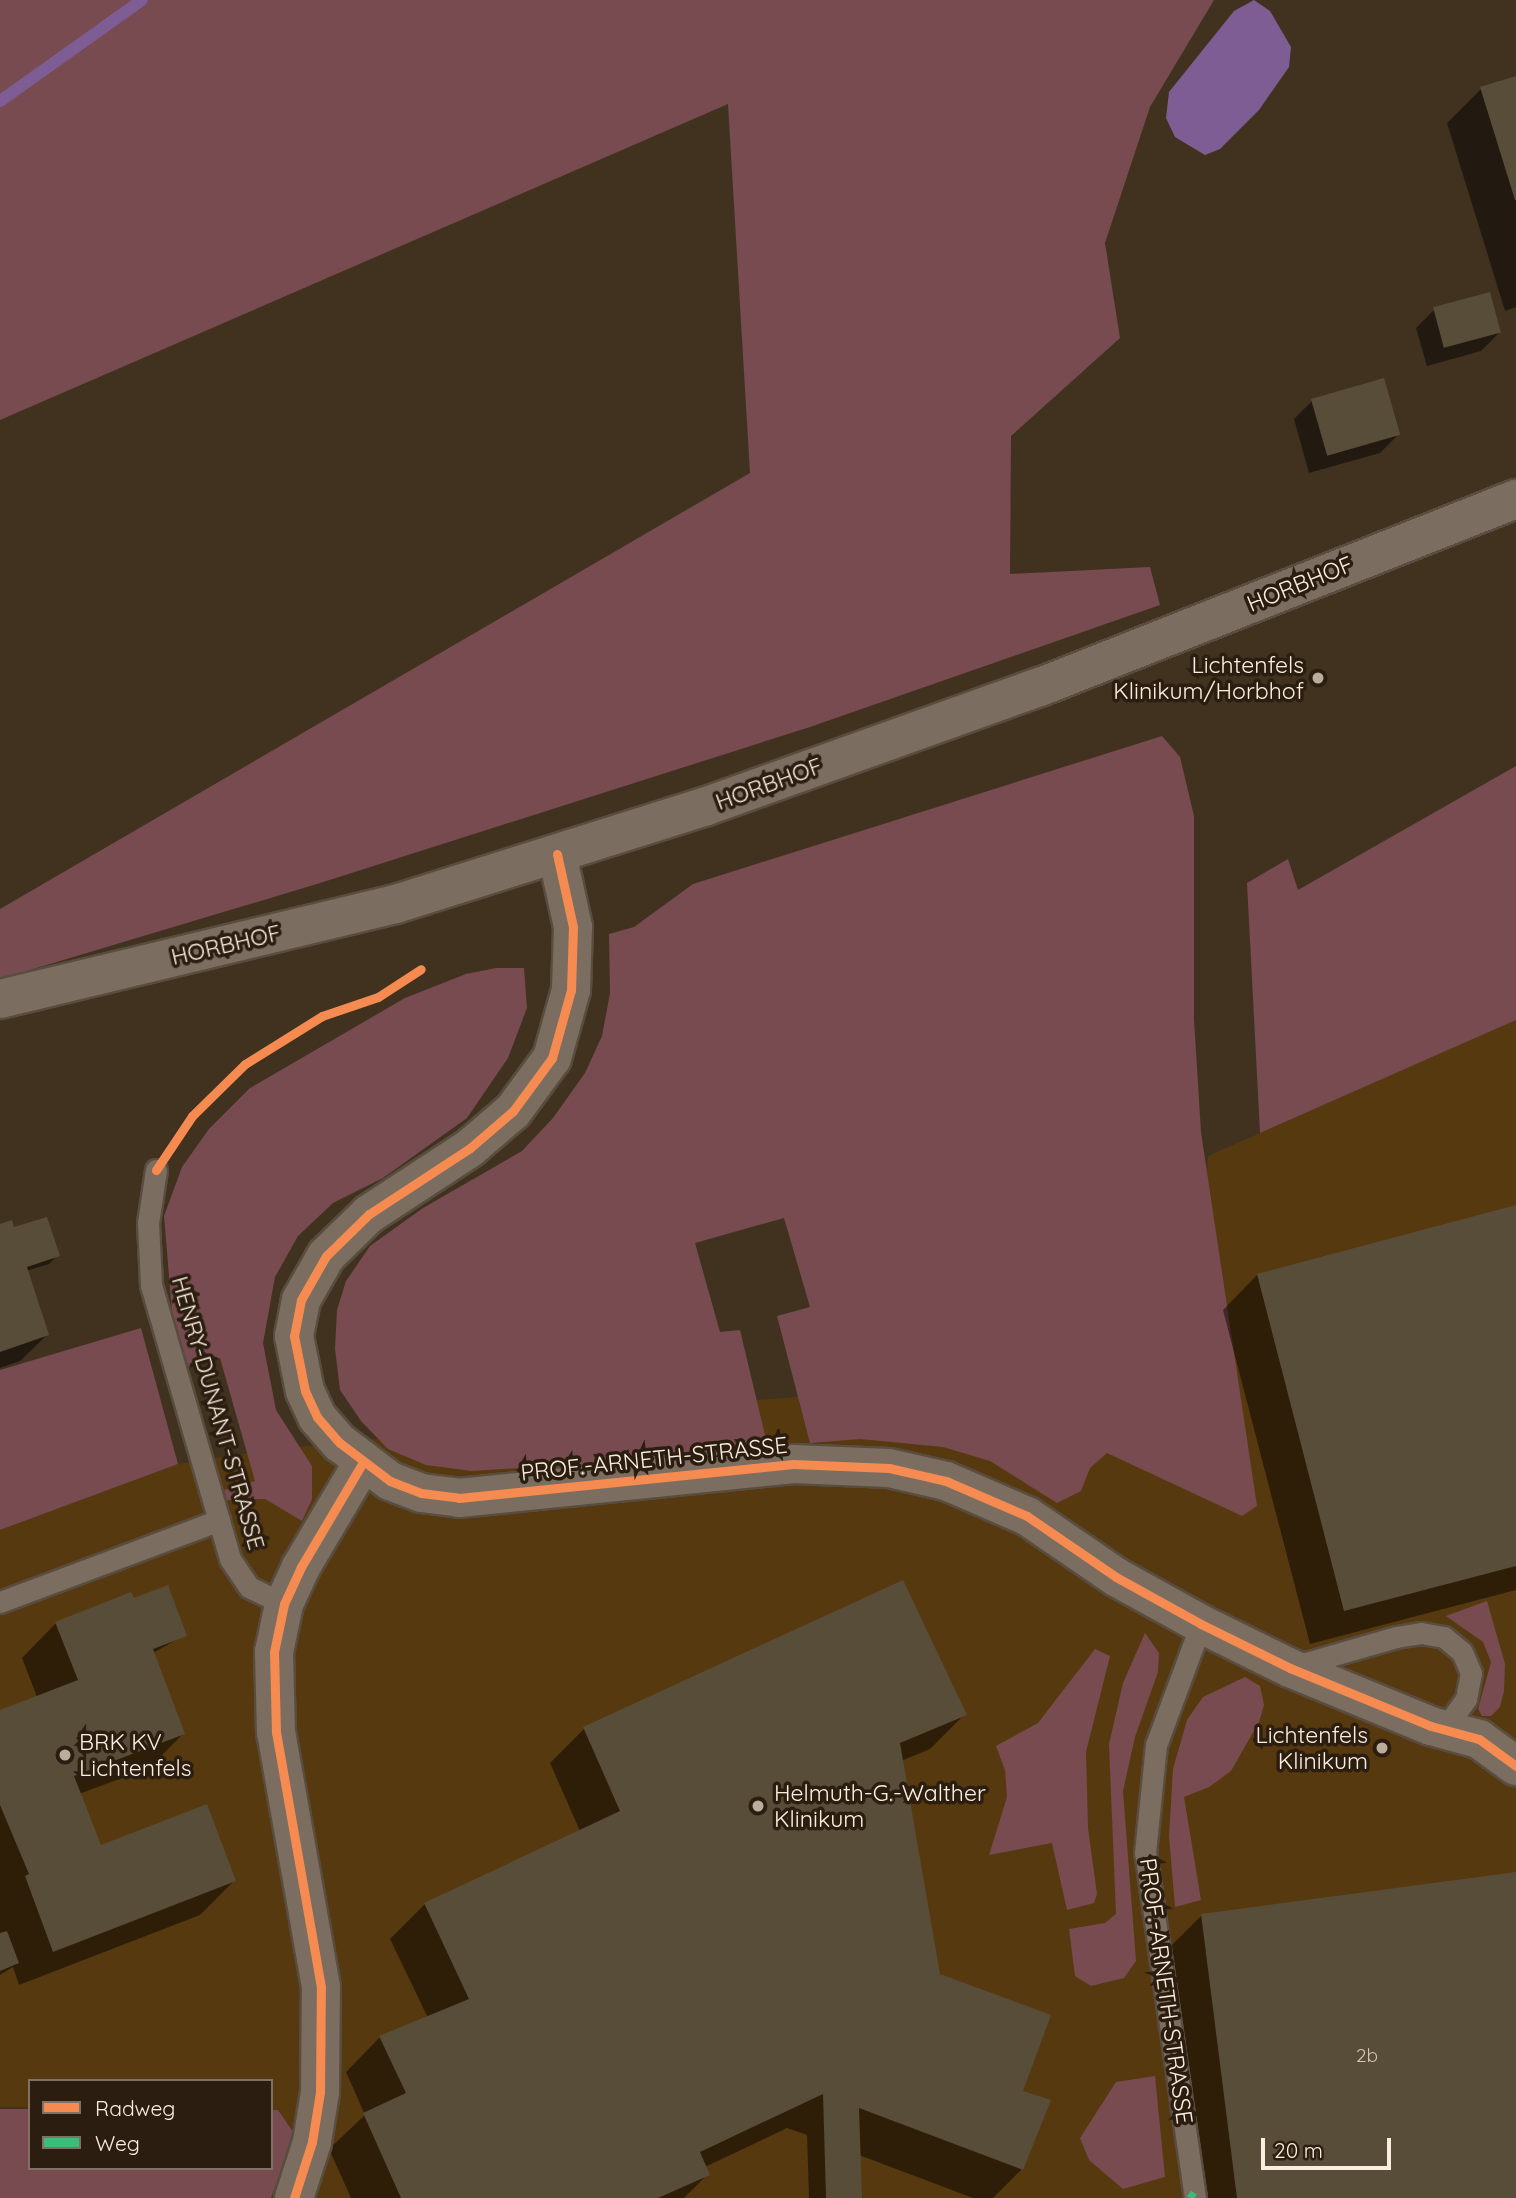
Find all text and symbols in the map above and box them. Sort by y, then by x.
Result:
street label: HORBHOF [1243,550,1357,618]
place label: Lichtenfels Klinikum/Horbhof [1113,651,1304,705]
marker: Lichtenfels Klinikum/Horbhof [1310,670,1326,686]
street label: HORBHOF [712,752,826,816]
street label: HORBHOF [168,919,284,971]
street label: HENRY-DUNANT-STRASSE [166,1273,270,1553]
street label: PROF.-ARNETH-STRASSE [519,1431,789,1487]
place label: Lichtenfels Klinikum [1255,1721,1368,1775]
place label: BRK KV Lichtenfels [79,1728,192,1782]
marker: Lichtenfels Klinikum [1374,1740,1390,1756]
marker: BRK KV Lichtenfels [57,1747,73,1763]
place label: Helmuth-G.-Walther Klinikum [774,1779,986,1833]
marker: Helmuth-G.-Walther Klinikum [748,1796,768,1816]
street label: PROF.-ARNETH-STRASSE [1134,1856,1198,2126]
house number: 2b [1356,2045,1378,2067]
legend [28,2079,273,2170]
text: Radweg [95,2095,175,2121]
scale bar [1264,2124,1394,2168]
text: Weg [95,2130,140,2156]
text: 20 m [1274,2137,1323,2163]

